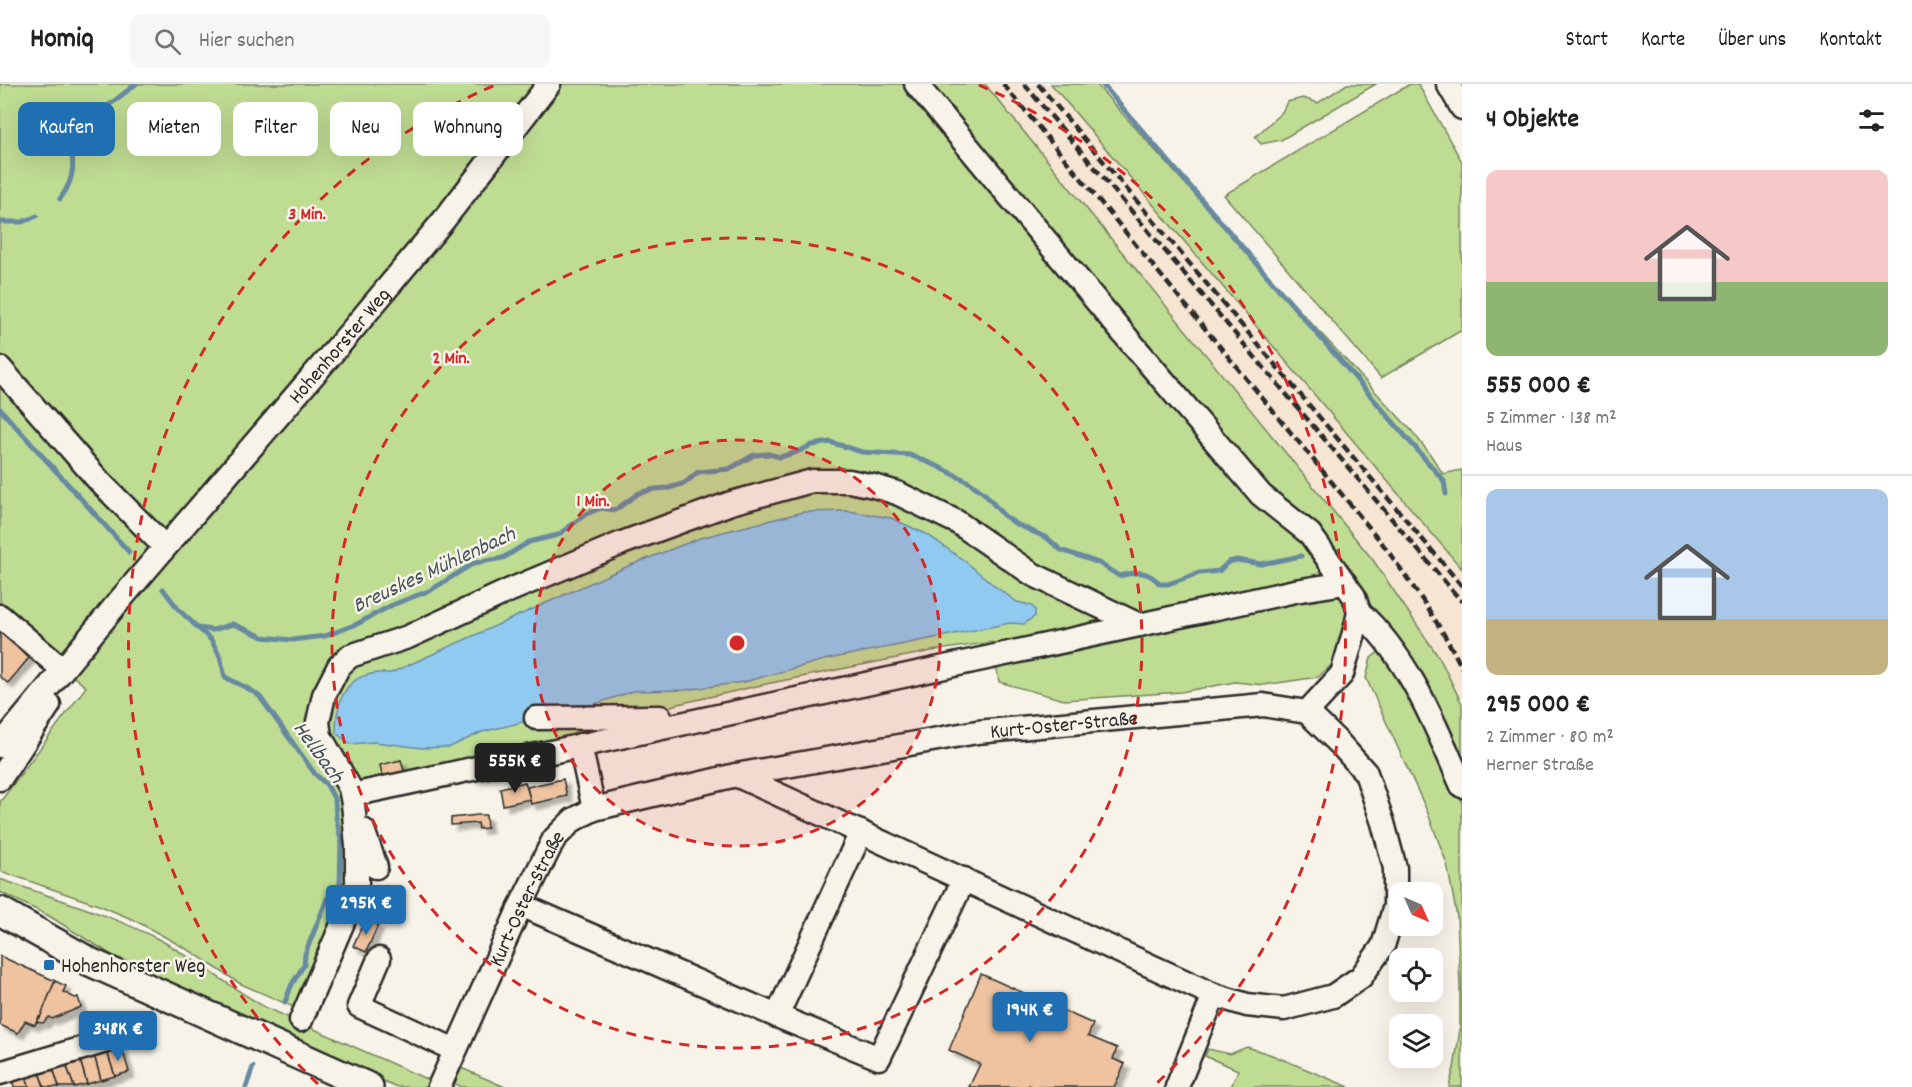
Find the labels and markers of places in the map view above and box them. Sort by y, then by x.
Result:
centre of rings [727,633,747,653]
pin: 555K € [466,743,564,794]
pin: 295K € [317,885,415,936]
place label: Hohenhorster Weg [61,953,205,983]
marker: Hohenhorster Weg [42,958,56,972]
pin: 194K € [981,992,1079,1043]
pin: 348K € [69,1011,167,1062]

